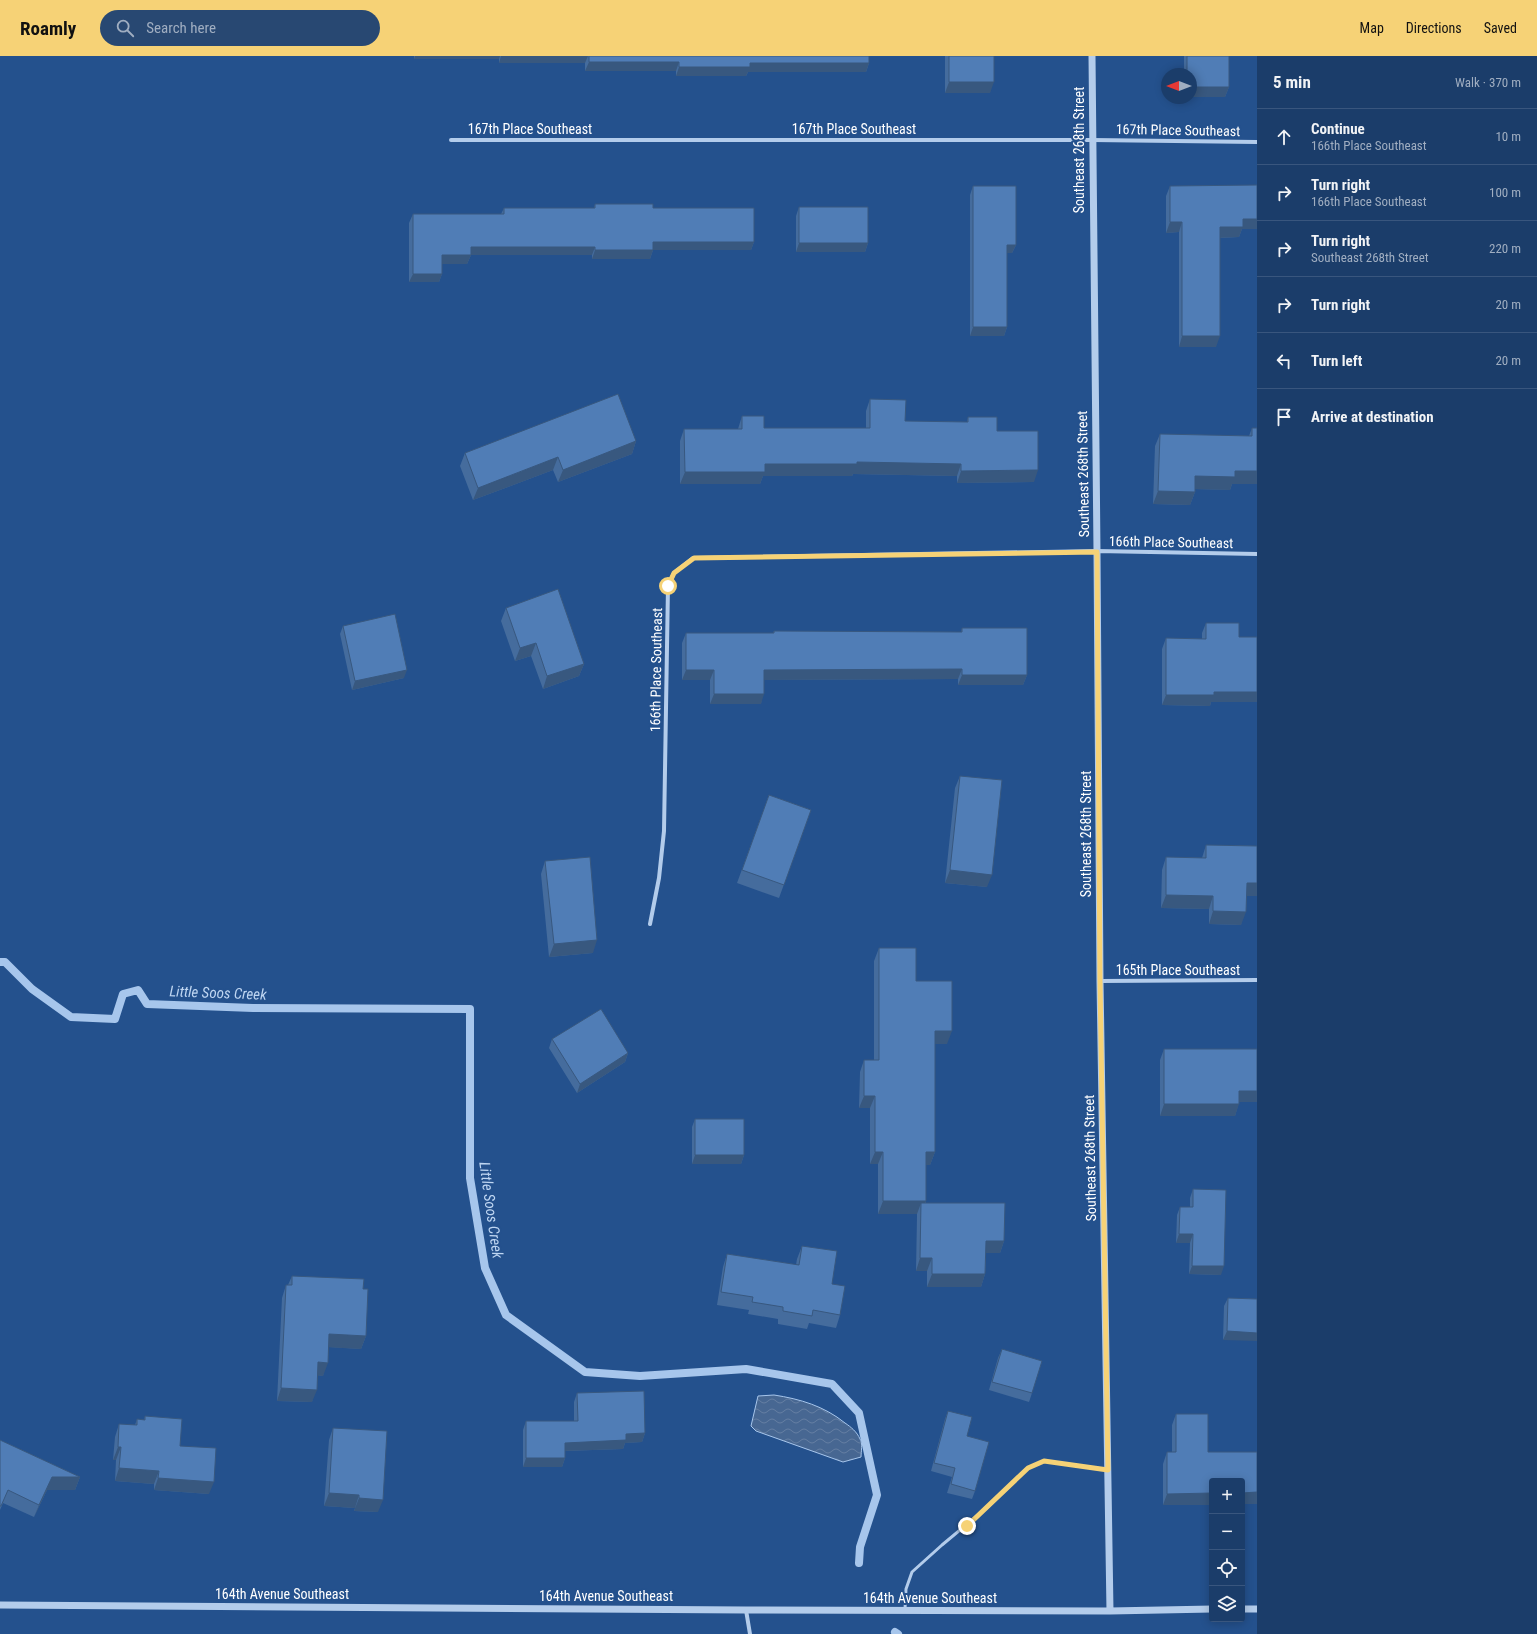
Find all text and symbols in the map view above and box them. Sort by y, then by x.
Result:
search box [100,10,380,46]
text: Roamly [20,17,76,40]
icon: search [114,17,136,39]
text: Search here [146,19,216,37]
text: Map [1360,20,1384,36]
text: Directions [1406,20,1462,36]
text: Saved [1484,20,1517,36]
north arrow [1161,68,1197,104]
text: 5 min [1273,72,1311,92]
text: Walk · 370 m [1455,75,1521,90]
street label: Southeast 268th Street [1071,87,1087,213]
text: Continue [1311,120,1365,138]
street label: 167th Place Southeast [468,121,592,137]
street label: 167th Place Southeast [792,121,916,137]
street label: 167th Place Southeast [1116,121,1240,139]
icon: ahead [1273,126,1295,148]
text: 10 m [1495,129,1521,144]
text: 166th Place Southeast [1311,138,1427,153]
text: Turn right [1311,176,1370,194]
icon: right [1273,182,1295,204]
text: 100 m [1489,185,1521,200]
text: 166th Place Southeast [1311,194,1427,209]
text: Turn right [1311,232,1370,250]
icon: right [1273,238,1295,260]
text: 220 m [1489,241,1521,256]
text: Southeast 268th Street [1311,250,1429,265]
icon: right [1273,294,1295,316]
text: Turn right [1311,296,1370,314]
text: 20 m [1495,297,1521,312]
icon: left [1273,350,1295,372]
text: Turn left [1311,352,1362,370]
text: 20 m [1495,353,1521,368]
icon: arrive [1273,406,1295,428]
text: Arrive at destination [1311,408,1434,426]
street label: Southeast 268th Street [1074,411,1092,537]
street label: 166th Place Southeast [1109,533,1233,551]
route start [659,577,677,595]
street label: 166th Place Southeast [647,608,665,732]
street label: Southeast 268th Street [1078,771,1094,897]
street label: 165th Place Southeast [1116,962,1240,978]
water label: Little Soos Creek [169,982,267,1004]
street label: Southeast 268th Street [1081,1095,1099,1221]
water label: Little Soos Creek [475,1161,507,1260]
map controls [1209,1478,1245,1622]
button: + [1209,1478,1245,1514]
button: − [1209,1514,1245,1550]
route end [958,1517,976,1535]
button: locate [1209,1550,1245,1586]
street label: 164th Avenue Southeast [215,1586,349,1602]
button: layers [1209,1586,1245,1622]
street label: 164th Avenue Southeast [539,1588,673,1604]
street label: 164th Avenue Southeast [863,1590,997,1606]

